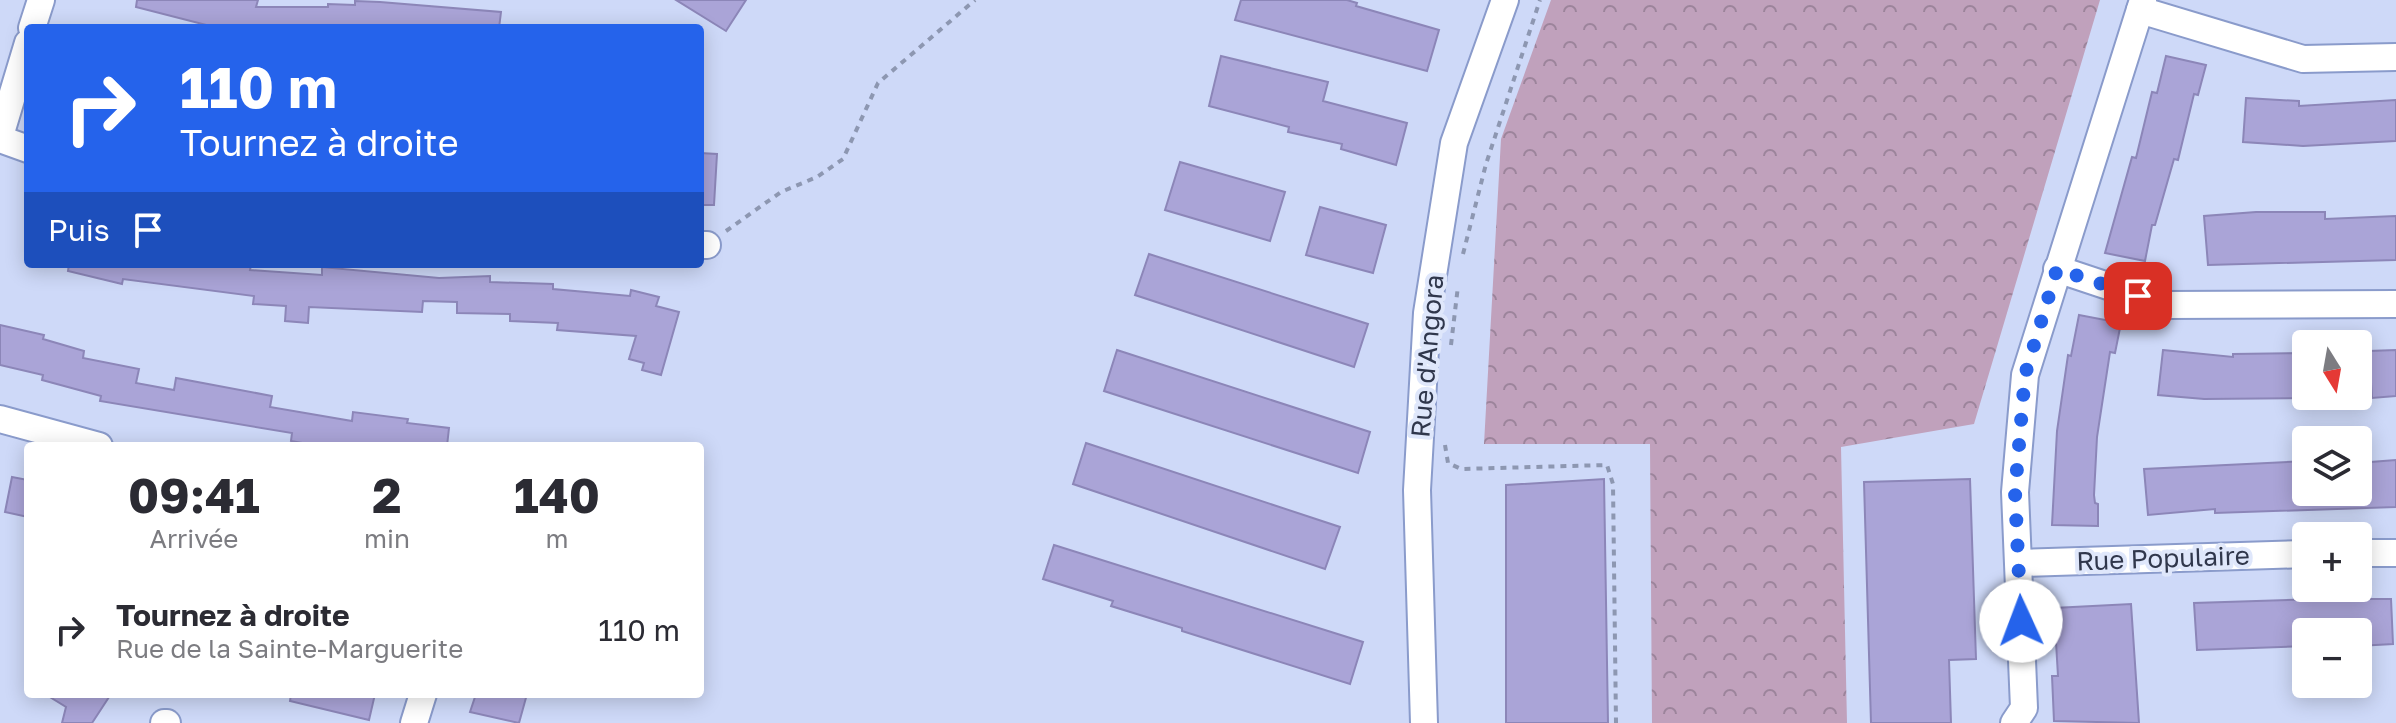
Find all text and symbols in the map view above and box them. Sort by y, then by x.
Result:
text: 110 m [180,53,337,120]
icon: right [48,56,152,160]
text: Tournez à droite [180,121,459,164]
icon: arrive [126,208,170,252]
text: Puis [48,212,110,248]
pin [2104,262,2172,330]
street label: Rue d'Angora [1404,273,1450,439]
icon: arrive [2116,274,2160,318]
north arrow [2292,330,2372,410]
map controls [2292,330,2372,698]
button: layers [2292,426,2372,506]
text: 09:41 [128,466,260,524]
text: 2 [372,466,402,524]
text: 140 [514,466,600,524]
button: + [2292,522,2372,602]
text: Arrivée [150,523,238,554]
text: min [364,523,410,554]
text: m [545,523,568,554]
street label: Rue Populaire [2076,539,2250,577]
position arrow [1979,579,2063,663]
text: Tournez à droite [116,597,350,633]
icon: right [48,608,92,652]
text: 110 m [598,612,680,648]
button: − [2292,618,2372,698]
text: Rue de la Sainte-Marguerite [116,633,463,664]

